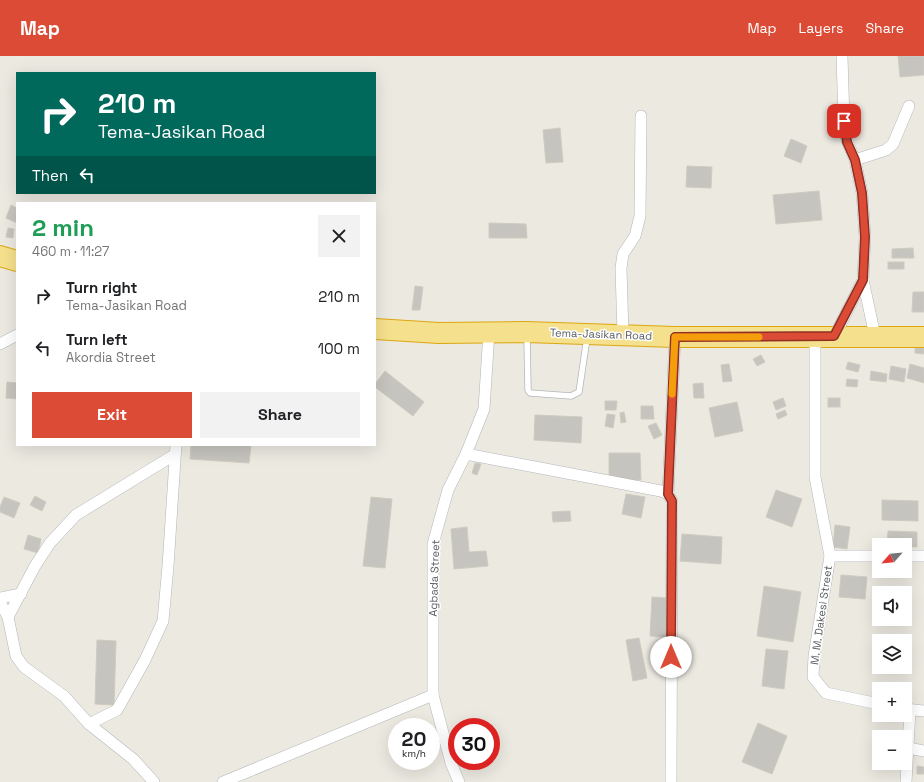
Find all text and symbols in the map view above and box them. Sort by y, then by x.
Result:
text: Map [20,16,60,41]
text: Map [747,19,777,37]
text: Layers [799,19,843,37]
text: Share [865,19,904,37]
text: 210 m [98,85,176,121]
icon: right [32,88,84,140]
pin [827,104,861,138]
icon: arrive [833,110,855,132]
text: Tema-Jasikan Road [98,120,265,143]
icon: left [76,164,98,186]
text: Then [32,166,68,185]
text: 2 min [32,212,94,243]
button: close [318,215,360,257]
text: 460 m · 11:27 [32,243,109,260]
text: Turn right [66,278,137,297]
icon: right [32,285,54,307]
text: 210 m [318,287,360,306]
text: Tema-Jasikan Road [66,297,187,314]
street label: Tema-Jasikan Road [550,325,652,343]
text: Turn left [66,330,128,349]
icon: left [32,337,54,359]
text: 100 m [318,339,360,358]
text: Akordia Street [66,349,156,366]
button: Exit [32,392,192,438]
button: Share [200,392,360,438]
north arrow [872,538,912,578]
map controls [872,538,912,770]
street label: Agbada Street [426,539,442,617]
street label: M. M. Dakesi Street [807,564,835,666]
button: sound [872,586,912,626]
button: layers [872,634,912,674]
position arrow [650,636,692,678]
button: + [872,682,912,722]
speed limit sign: 30 [448,718,500,770]
text: 20 [402,726,426,752]
button: − [872,730,912,770]
text: km/h [402,747,426,760]

